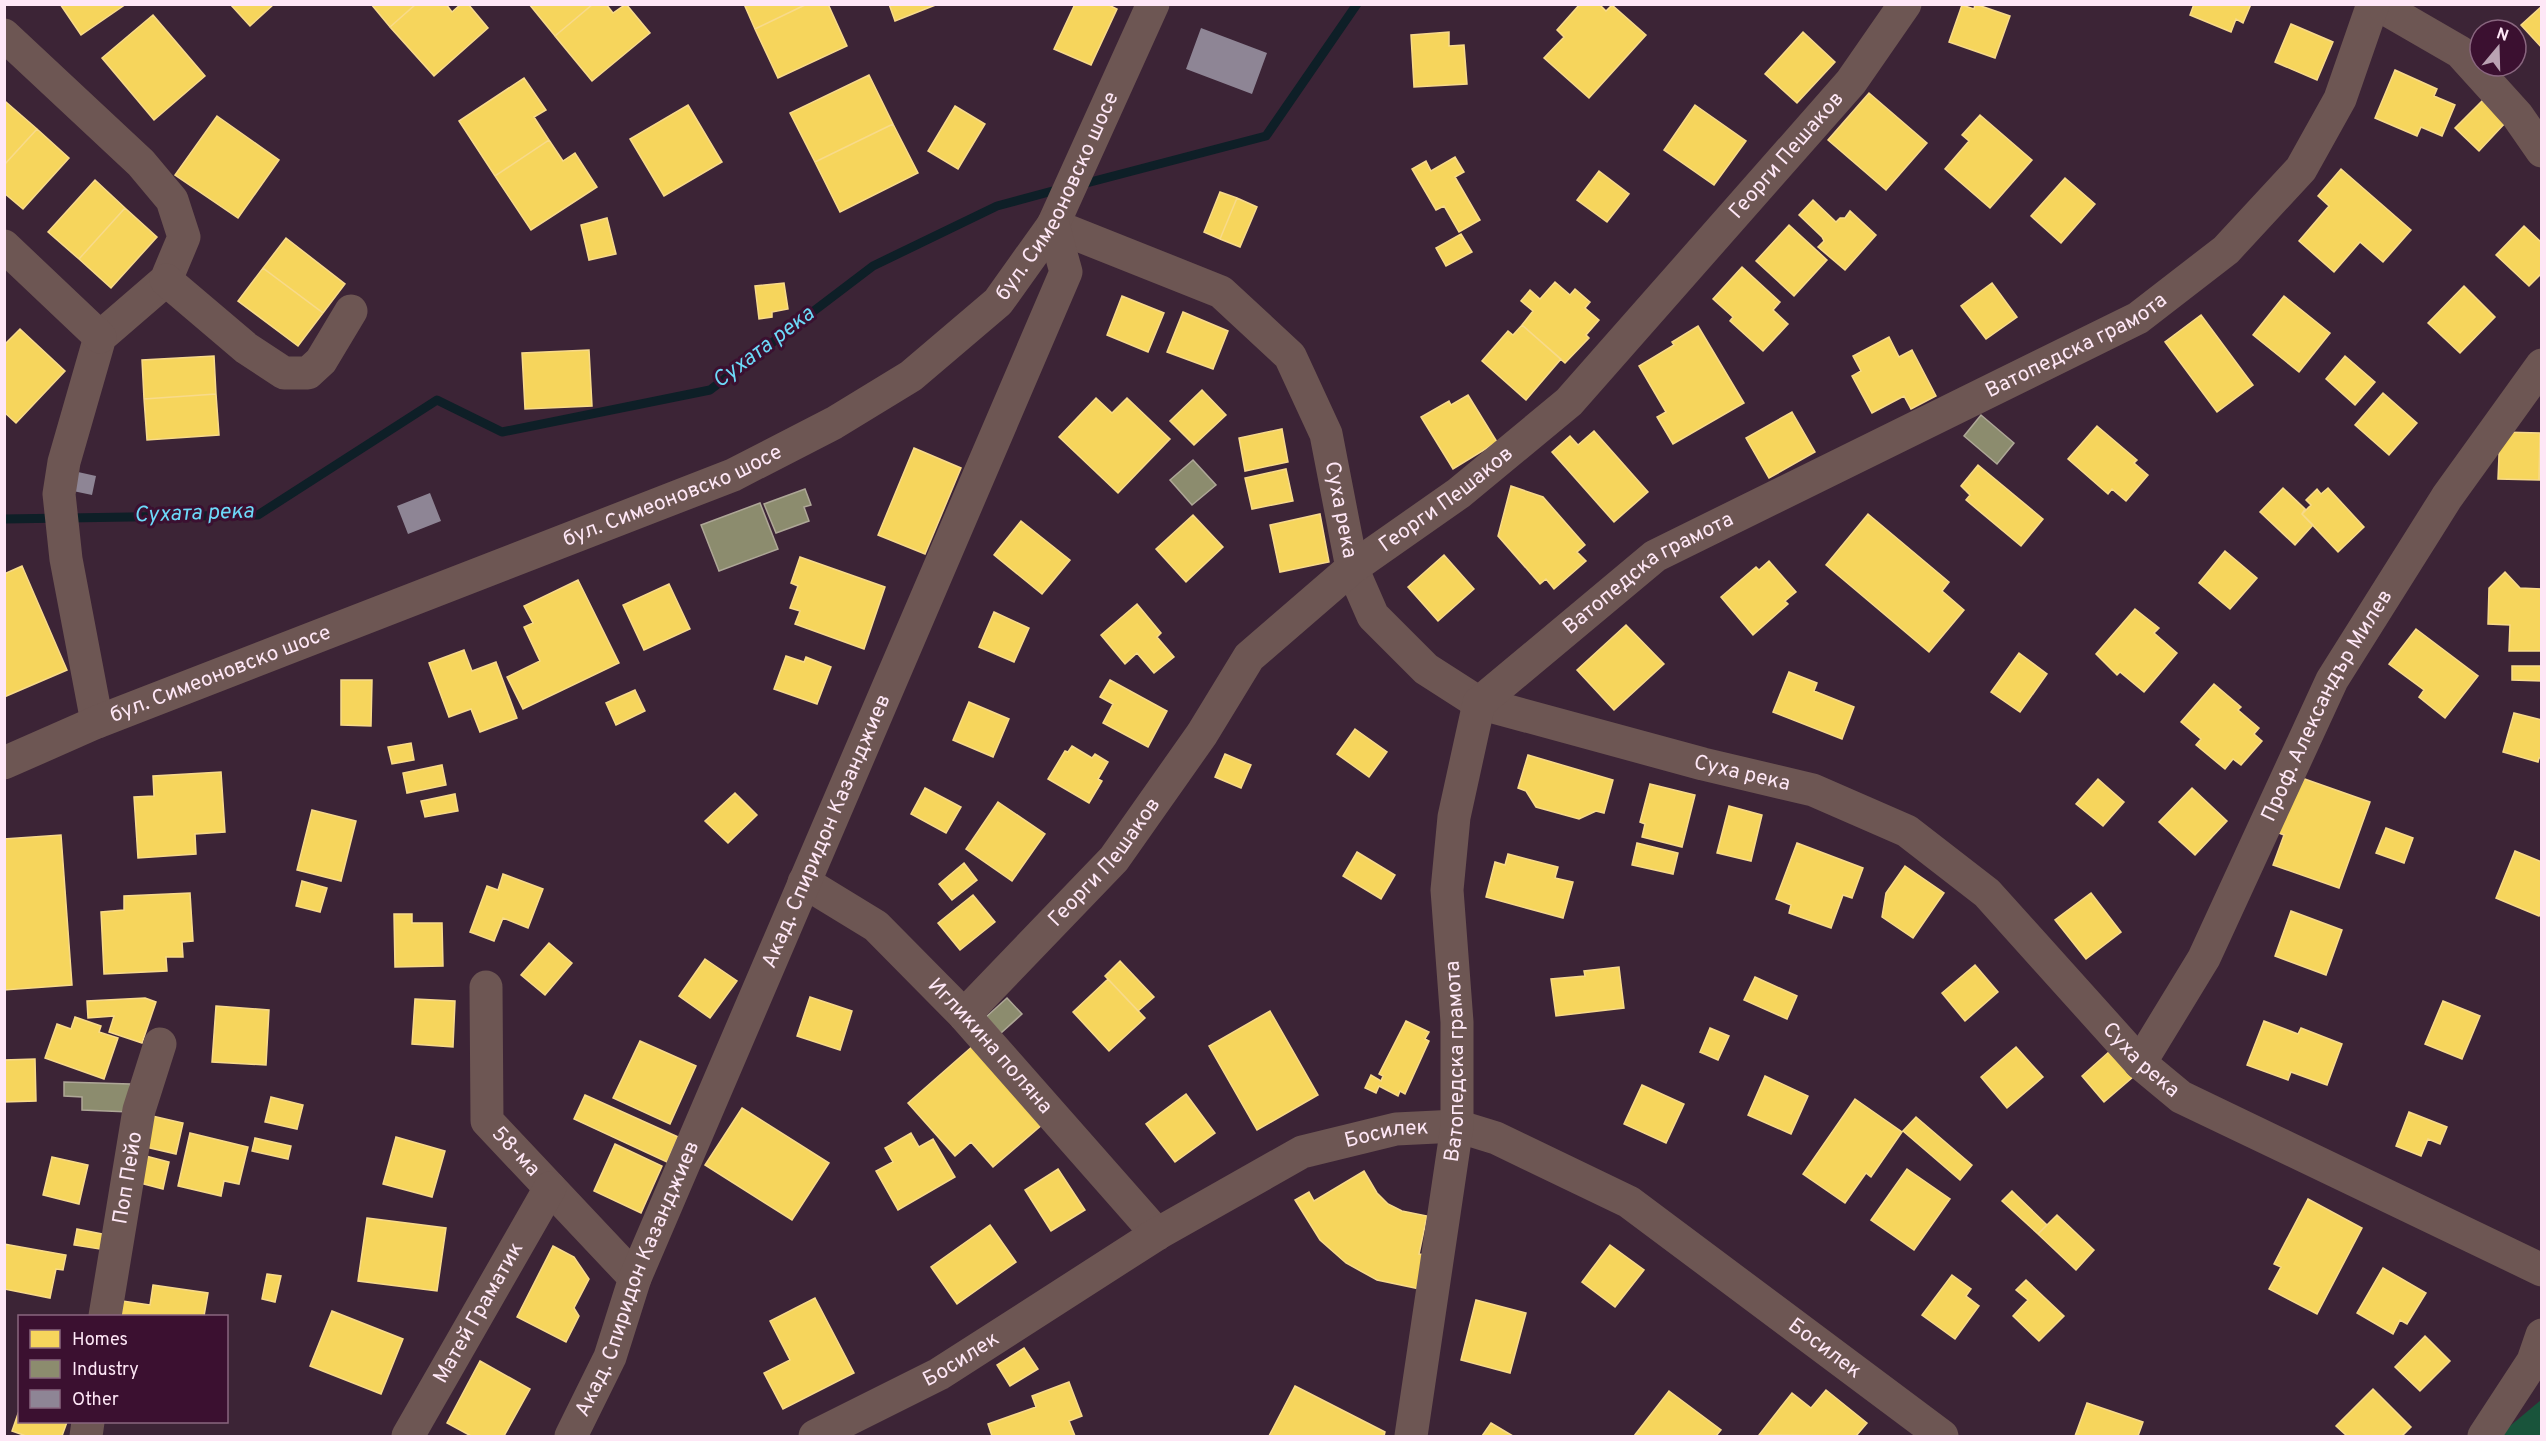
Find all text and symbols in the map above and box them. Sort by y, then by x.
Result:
north arrow [2468,18,2528,78]
text: N [2494,24,2511,47]
street label: Георги Пешаков [1723,86,1850,225]
street label: бул. Симеоновско шосе [990,87,1125,306]
street label: Ватопедска грамота [1981,287,2173,405]
water label: Сухата река [708,301,821,395]
street label: бул. Симеоновско шосе [559,439,787,553]
street label: Георги Пешаков [1373,440,1519,559]
street label: Суха река [1318,459,1363,560]
water label: Сухата река [134,498,255,530]
street label: Ватопедска грамота [1557,506,1738,641]
street label: Проф. Александър Милев [2255,585,2399,826]
street label: бул. Симеоновско шосе [106,619,335,729]
street label: Акад. Спиридон Казанджиев [756,690,897,972]
street label: Суха река [1691,749,1793,798]
street label: Георги Пешаков [1043,792,1167,933]
street label: Ватопедска грамота [1438,960,1471,1164]
street label: Игликина поляна [922,972,1058,1120]
street label: Суха река [2096,1016,2185,1104]
street label: Босилек [1342,1114,1429,1155]
street label: 58-ма [486,1121,546,1182]
street label: Поп Пейо [107,1129,149,1226]
street label: Акад. Спиридон Казанджиев [569,1137,706,1421]
street label: Матей Граматик [427,1237,530,1388]
street label: Босилек [1783,1312,1867,1385]
legend [18,1315,228,1423]
street label: Босилек [918,1325,1004,1393]
text: Homes [72,1329,128,1352]
text: Industry [72,1359,139,1382]
text: Other [72,1389,119,1412]

